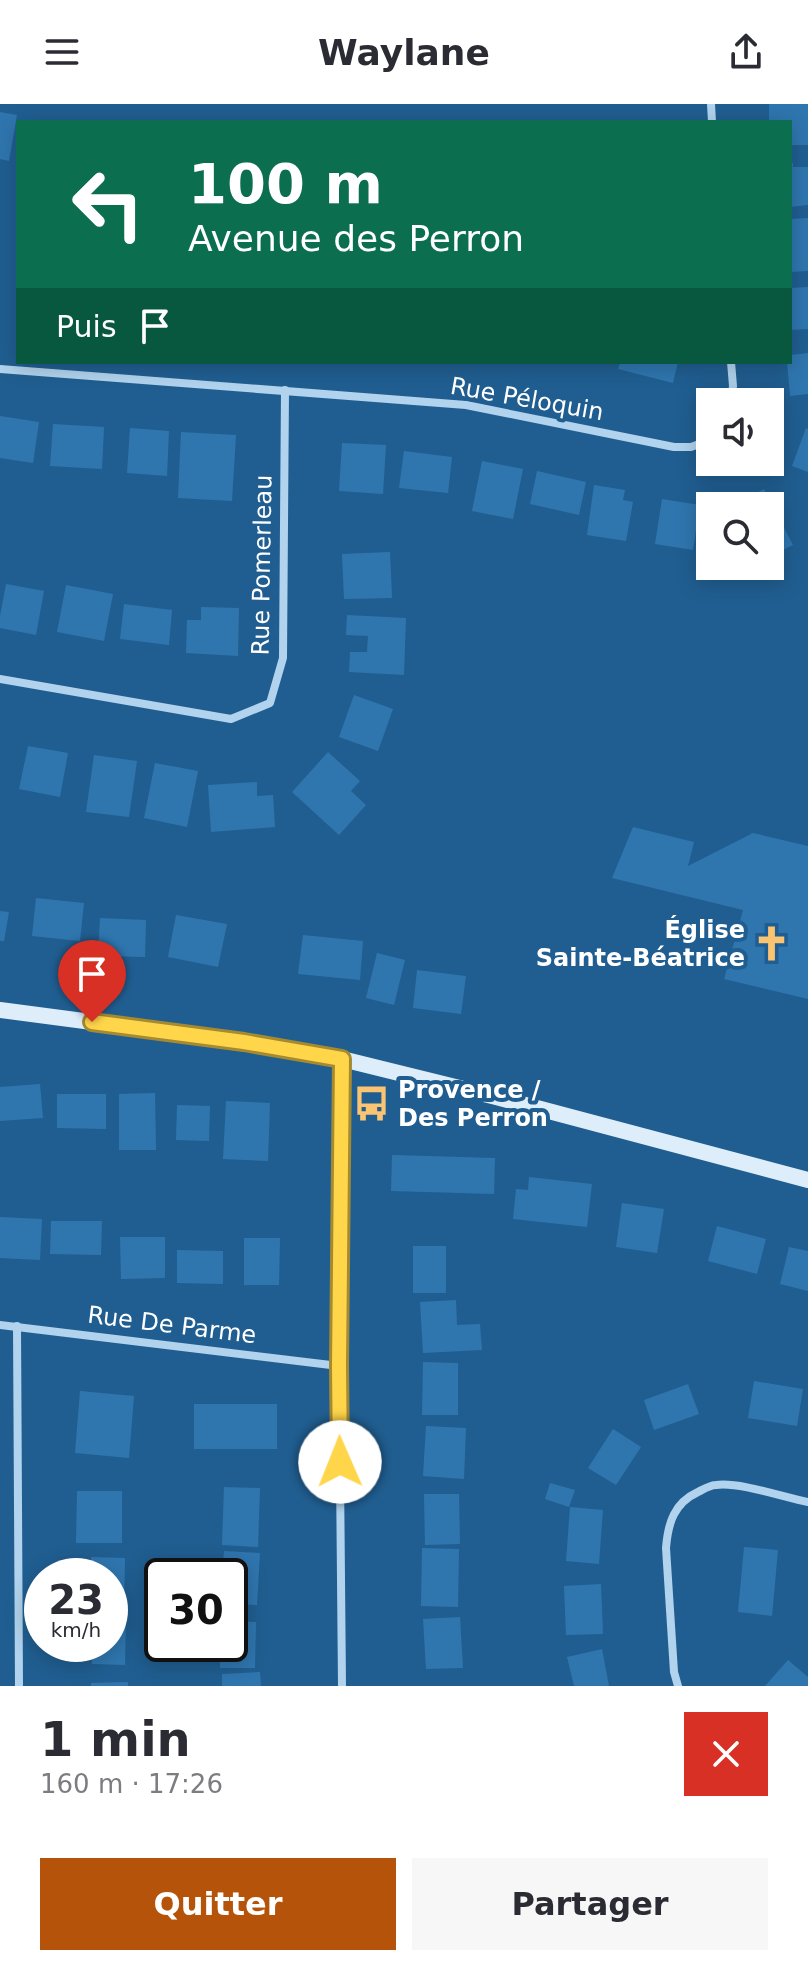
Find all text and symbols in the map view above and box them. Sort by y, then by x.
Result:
icon: menu [40,30,84,74]
icon: share [724,30,768,74]
text: Waylane [318,32,490,73]
text: 100 m [188,151,383,216]
icon: left [56,152,160,256]
text: Avenue des Perron [188,218,524,259]
icon: arrive [133,304,177,348]
text: Puis [56,309,117,344]
street label: Rue Péloquin [448,372,606,426]
map controls [696,388,784,580]
button: sound [696,388,784,476]
street label: Rue Pomerleau [246,474,278,656]
button: search [696,492,784,580]
place label: Église Sainte-Béatrice [536,915,745,972]
church icon: Église Sainte-Béatrice [752,925,790,963]
pin [58,940,126,1022]
icon: arrive [70,952,114,996]
place label: Provence / Des Perron [398,1076,548,1132]
bus stop icon: Provence / Des Perron [353,1085,391,1123]
street label: Rue De Parme [86,1301,258,1349]
position arrow [298,1420,382,1504]
speed limit sign: 30 [144,1558,248,1662]
text: 23 [48,1577,104,1623]
text: km/h [51,1618,101,1642]
text: 1 min [40,1711,191,1767]
button: close [684,1712,768,1796]
text: 160 m · 17:26 [40,1769,223,1799]
button: Quitter [40,1858,396,1950]
button: Partager [412,1858,768,1950]

